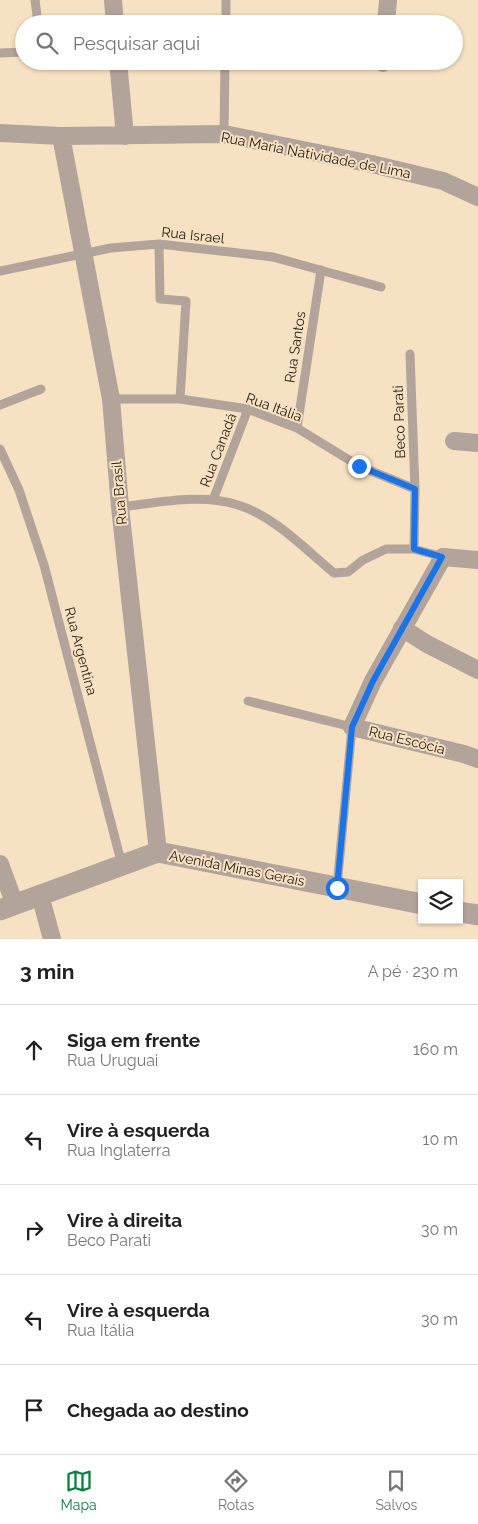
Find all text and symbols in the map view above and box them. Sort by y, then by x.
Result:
search box [15,15,463,70]
icon: search [33,29,61,57]
text: Pesquisar aqui [73,32,200,54]
street label: Rua Maria Natividade de Lima [220,129,412,181]
street label: Rua Israel [161,224,225,246]
street label: Rua Santos [281,310,309,384]
street label: Beco Parati [390,385,408,459]
street label: Rua Itália [244,389,304,425]
street label: Rua Canadá [197,411,239,489]
route end [348,455,371,478]
street label: Rua Brasil [108,460,130,526]
street label: Rua Argentina [62,605,100,697]
street label: Rua Escócia [367,723,447,757]
street label: Avenida Minas Gerais [168,847,306,889]
route start [326,877,349,900]
map controls [418,879,463,924]
button: layers [418,879,463,924]
text: 3 min [20,959,74,984]
text: A pé · 230 m [368,962,458,981]
text: Siga em frente [67,1029,200,1051]
icon: ahead [20,1036,48,1064]
text: 160 m [413,1040,458,1059]
text: Rua Uruguai [67,1051,158,1070]
text: Vire à esquerda [67,1119,210,1141]
icon: left [20,1126,48,1154]
text: 10 m [423,1130,458,1149]
text: Rua Inglaterra [67,1141,170,1160]
text: Vire à direita [67,1209,182,1231]
icon: right [20,1216,48,1244]
text: 30 m [421,1220,458,1239]
text: Beco Parati [67,1231,151,1250]
text: Vire à esquerda [67,1299,210,1321]
icon: left [20,1306,48,1334]
text: 30 m [421,1310,458,1329]
text: Rua Itália [67,1321,134,1340]
icon: arrive [20,1396,48,1424]
text: Chegada ao destino [67,1399,249,1421]
tab: Mapa [61,1467,97,1513]
tab: Rotas [218,1467,254,1513]
tab: Salvos [375,1467,417,1513]

